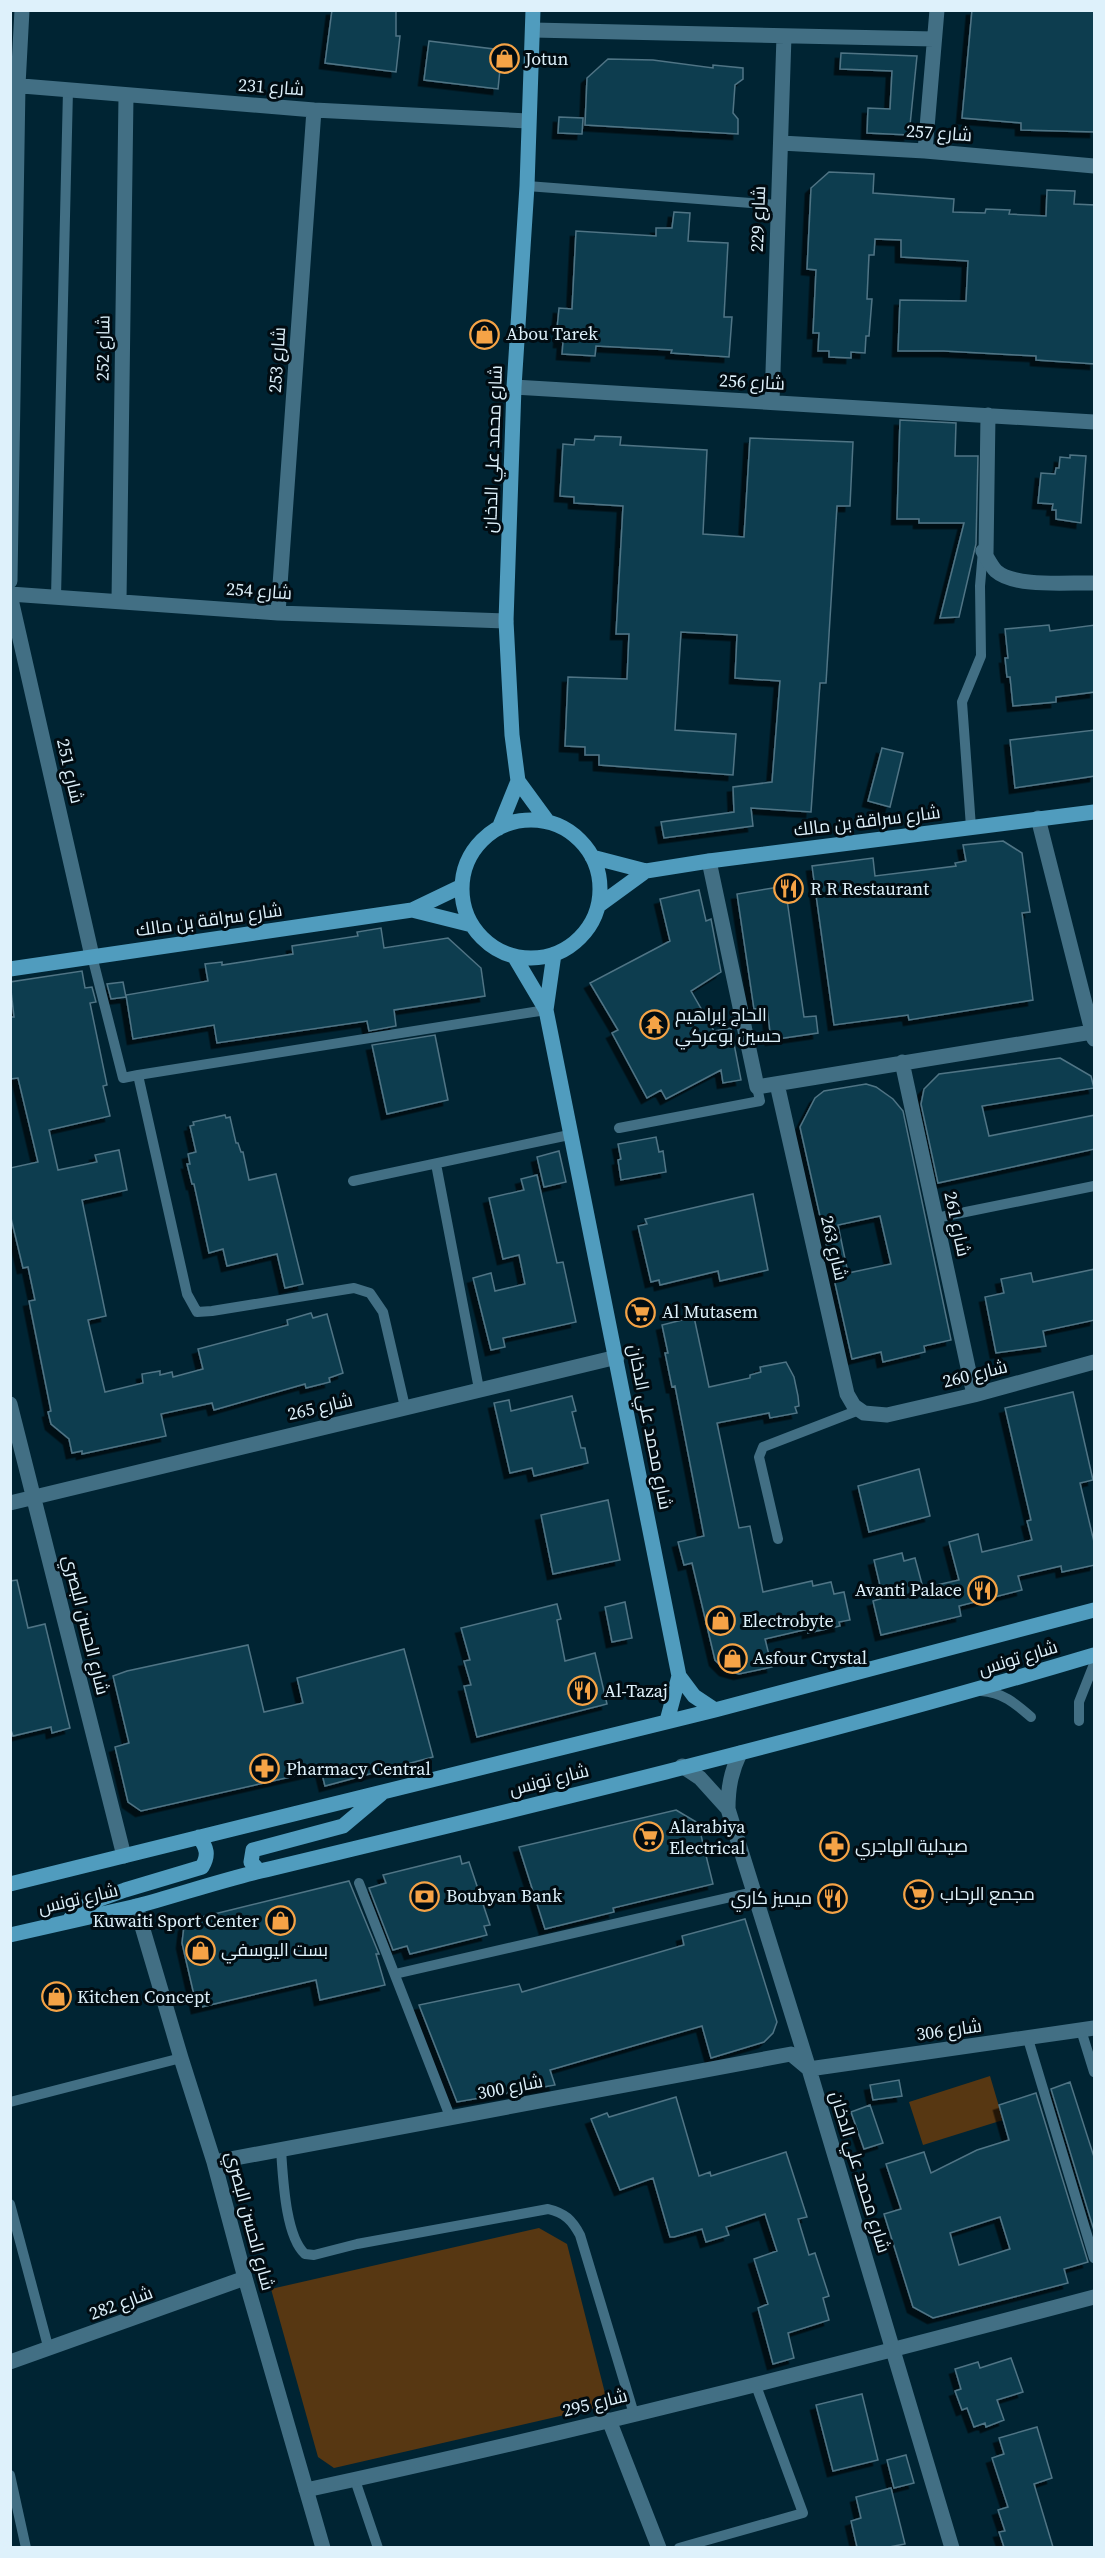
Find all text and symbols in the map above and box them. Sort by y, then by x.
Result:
shop icon: Jotun [488,43,520,75]
place label: Jotun [524,46,568,71]
street label: شارع 231 [237,72,305,101]
street label: شارع 257 [905,118,973,147]
street label: شارع 229 [744,186,771,252]
street label: شارع 252 [89,315,116,381]
shop icon: Abou Tarek [469,318,501,350]
place label: Abou Tarek [506,321,598,346]
street label: شارع 253 [262,326,291,394]
street label: شارع محمد علي الدخان [477,365,510,533]
street label: شارع 256 [718,367,786,396]
street label: شارع 254 [225,576,293,605]
street label: شارع 251 [51,736,90,806]
street label: شارع سراقة بن مالك [792,799,942,842]
restaurant icon: R R Restaurant [773,873,805,905]
place label: R R Restaurant [810,876,929,901]
street label: شارع سراقة بن مالك [134,897,284,942]
place label: الحاج إبراهيم حسين بوعركي [675,1002,781,1050]
temple icon: الحاج إبراهيم حسين بوعركي [638,1009,670,1041]
street label: شارع 261 [938,1189,977,1259]
street label: شارع 263 [815,1213,854,1283]
supermarket icon: Al Mutasem [625,1296,657,1328]
place label: Al Mutasem [662,1299,758,1324]
street label: شارع محمد علي الدخان [620,1342,679,1512]
street label: شارع 260 [940,1353,1010,1394]
street label: شارع 265 [285,1387,355,1426]
street label: شارع الحسن البصري [55,1552,116,1698]
restaurant icon: Avanti Palace [967,1574,999,1606]
place label: Avanti Palace [855,1577,962,1602]
shop icon: Electrobyte [705,1605,737,1637]
place label: Electrobyte [742,1608,834,1633]
street label: شارع تونس [975,1634,1060,1681]
shop icon: Asfour Crystal [716,1642,748,1674]
place label: Asfour Crystal [753,1645,867,1670]
restaurant icon: Al-Tazaj [567,1675,599,1707]
place label: Al-Tazaj [604,1678,668,1703]
pharmacy icon: Pharmacy Central [249,1753,281,1785]
place label: Pharmacy Central [286,1756,431,1781]
street label: شارع تونس [506,1758,591,1802]
place label: Alarabiya Electrical [669,1814,746,1860]
supermarket icon: Alarabiya Electrical [632,1821,664,1853]
pharmacy icon: صيدلية الهاجري [818,1830,850,1862]
place label: صيدلية الهاجري [855,1833,968,1860]
street label: شارع تونس [35,1877,120,1920]
supermarket icon: مجمع الرحاب [903,1878,935,1910]
bank icon: Boubyan Bank [409,1880,441,1912]
place label: مجمع الرحاب [940,1881,1035,1906]
restaurant icon: ميميز كاري [817,1882,849,1914]
place label: Boubyan Bank [446,1883,562,1908]
place label: ميميز كاري [731,1885,812,1912]
shop icon: Kuwaiti Sport Center [264,1905,296,1937]
place label: Kuwaiti Sport Center [92,1908,259,1933]
shop icon: بست اليوسفي [184,1934,216,1966]
place label: بست اليوسفي [221,1937,328,1964]
shop icon: Kitchen Concept [40,1981,72,2013]
place label: Kitchen Concept [77,1984,210,2009]
street label: شارع 306 [914,2013,983,2046]
street label: شارع 300 [475,2068,545,2105]
street label: شارع محمد علي الدخان [822,2088,897,2256]
street label: شارع الحسن البصري [218,2149,281,2294]
street label: شارع 282 [86,2279,156,2326]
street label: شارع 295 [560,2382,630,2423]

